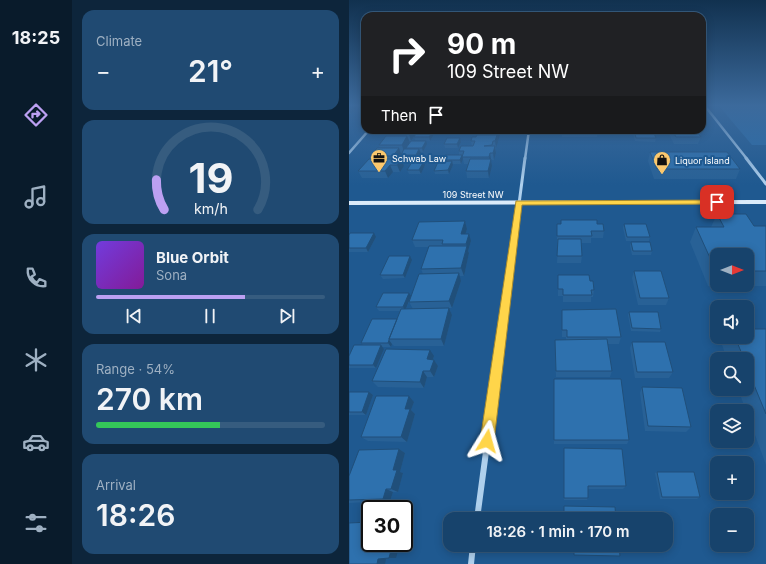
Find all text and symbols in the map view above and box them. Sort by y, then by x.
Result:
text: 18:25 [12,27,60,48]
text: 90 m [447,27,516,61]
icon: right [381,28,433,80]
text: Climate [96,33,142,49]
text: 21° [188,53,233,89]
text: − [96,58,111,84]
text: + [310,58,325,84]
text: 109 Street NW [447,61,569,82]
icon: directions [22,101,50,129]
icon: arrive [425,104,447,126]
text: Then [381,106,417,125]
office icon: Schwab Law [369,148,389,173]
shop icon: Liquor Island [652,150,672,175]
text: 19 [188,153,233,203]
place label: Schwab Law [392,153,447,164]
place label: Liquor Island [675,155,730,166]
icon: music [22,183,50,211]
pin [700,185,734,219]
street label: 109 Street NW [442,189,504,200]
icon: arrive [706,191,728,213]
text: km/h [194,200,227,217]
text: Blue Orbit [156,248,229,267]
north arrow [710,248,754,292]
map controls [710,248,754,552]
icon: phone [22,264,50,292]
text: Sona [156,267,187,283]
button: sound [710,300,754,344]
icon: previous [123,305,145,327]
icon: pause [199,305,221,327]
icon: next [276,305,298,327]
icon: climate [22,346,50,374]
button: search [710,352,754,396]
text: Range · 54% [96,361,175,377]
text: 270 km [96,381,203,417]
button: layers [710,404,754,448]
position arrow [466,420,508,462]
icon: car [22,428,50,456]
button: + [710,456,754,500]
text: Arrival [96,477,136,493]
text: 18:26 [96,497,175,533]
speed limit sign: 30 [361,500,413,552]
button: − [710,508,754,552]
icon: filters [22,509,50,537]
text: 18:26 · 1 min · 170 m [486,522,630,541]

